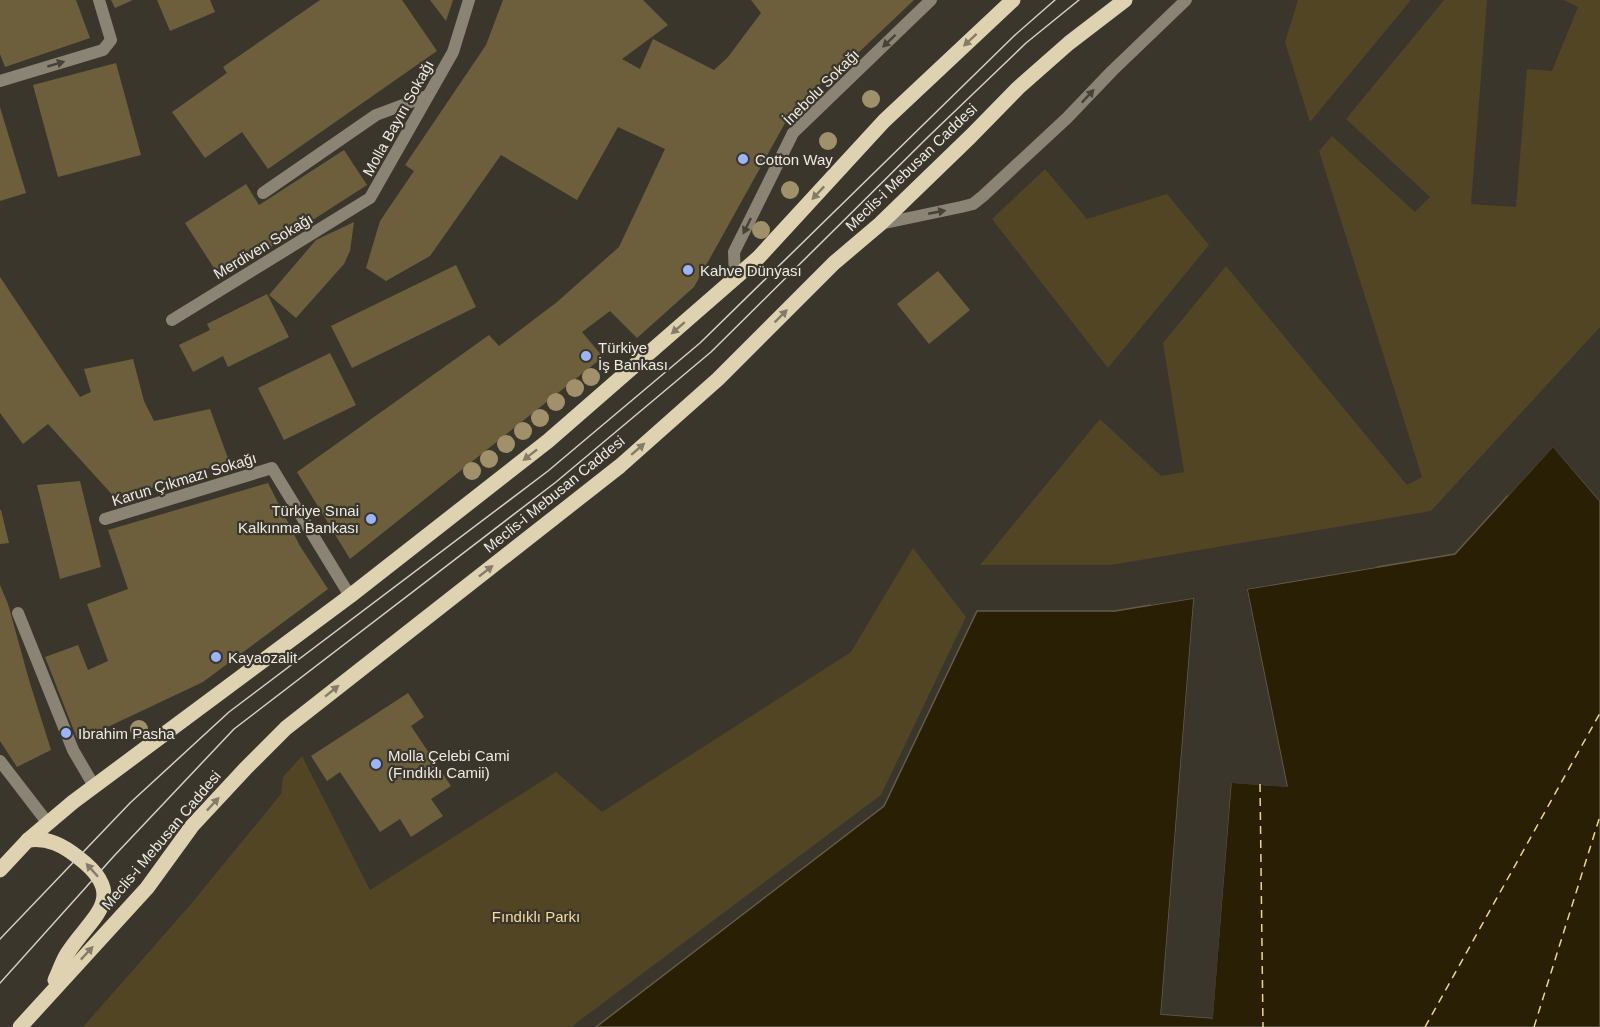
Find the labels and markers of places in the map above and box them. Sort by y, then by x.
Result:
place label: Cotton Way [755,151,833,168]
marker: Cotton Way [736,152,750,166]
place label: Kahve Dünyası [700,262,802,279]
marker: Kahve Dünyası [681,263,695,277]
place label: Türkiye İş Bankası [598,339,668,373]
marker: Türkiye İş Bankası [579,349,593,363]
place label: Türkiye Sınai Kalkınma Bankası [238,502,359,536]
marker: Türkiye Sınai Kalkınma Bankası [364,512,378,526]
place label: Kayaozalit [228,649,298,666]
marker: Kayaozalit [209,650,223,664]
place label: Ibrahim Pasha [78,725,175,742]
marker: Ibrahim Pasha [59,726,73,740]
place label: Molla Çelebi Cami (Fındıklı Camii) [388,747,510,781]
marker: Molla Çelebi Cami (Fındıklı Camii) [369,757,383,771]

